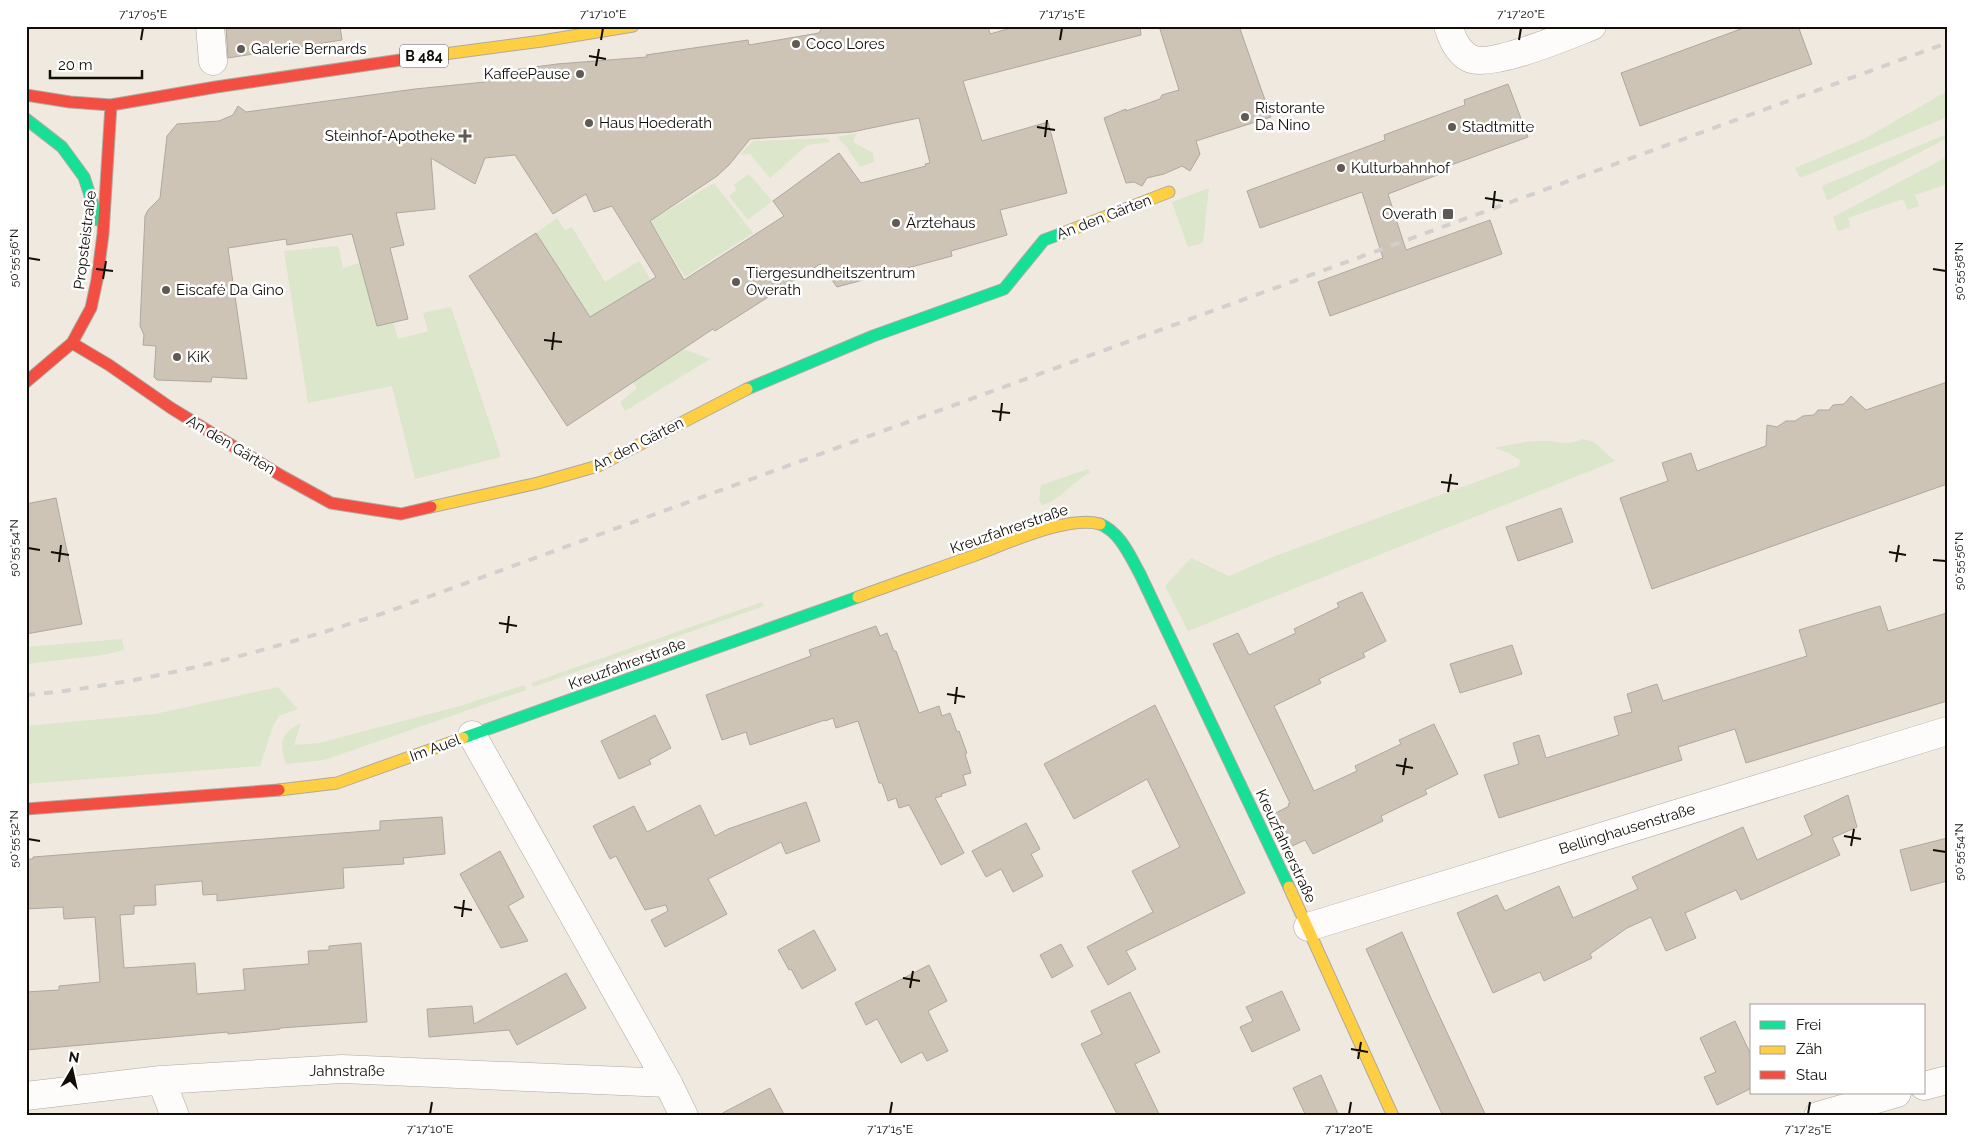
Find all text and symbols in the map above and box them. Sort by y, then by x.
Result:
text: 7°17'05"E [119,7,167,21]
text: 7°17'10"E [580,7,626,21]
text: 7°17'15"E [1039,7,1085,21]
text: 7°17'20"E [1497,7,1545,21]
place label: Coco Lores [806,35,885,53]
marker: Coco Lores [790,38,802,50]
place label: Galerie Bernards [251,40,367,58]
marker: Galerie Bernards [235,43,247,55]
road number: B 484 [400,44,448,68]
scale bar [50,48,142,80]
text: 20 m [58,56,93,74]
place label: KaffeePause [484,65,570,83]
marker: KaffeePause [574,68,586,80]
place label: Ristorante Da Nino [1255,99,1325,134]
marker: Ristorante Da Nino [1239,111,1251,123]
place label: Haus Hoederath [599,114,712,132]
marker: Haus Hoederath [583,117,595,129]
place label: Stadtmitte [1462,118,1535,136]
marker: Stadtmitte [1446,121,1458,133]
place label: Steinhof-Apotheke [325,127,455,145]
marker: Steinhof-Apotheke [459,130,471,142]
place label: Kulturbahnhof [1351,159,1451,177]
marker: Kulturbahnhof [1335,162,1347,174]
street label: Propsteistraße [70,189,100,290]
street label: An den Gärten [1054,191,1154,243]
place label: Overath [1382,205,1437,223]
marker: Overath [1441,207,1455,221]
place label: Ärztehaus [906,213,976,232]
marker: Ärztehaus [890,217,902,229]
text: 50°55'56"N [7,229,21,287]
text: 50°55'58"N [1952,242,1966,300]
place label: Tiergesundheitszentrum Overath [746,264,915,299]
marker: Tiergesundheitszentrum Overath [730,276,742,288]
place label: Eiscafé Da Gino [176,281,284,299]
marker: Eiscafé Da Gino [160,284,172,296]
place label: KiK [187,348,210,366]
marker: KiK [171,351,183,363]
street label: An den Gärten [183,412,279,478]
street label: An den Gärten [589,413,687,475]
street label: Kreuzfahrerstraße [948,500,1070,558]
text: 50°55'54"N [7,519,21,577]
text: 50°55'56"N [1952,532,1966,590]
street label: Kreuzfahrerstraße [566,634,688,694]
street label: Im Auel [407,730,464,765]
street label: Kreuzfahrerstraße [1252,786,1320,906]
street label: Bellinghausenstraße [1557,800,1698,858]
text: 50°55'52"N [7,810,21,868]
text: 50°55'54"N [1952,823,1966,881]
legend [1750,1004,1926,1094]
text: Frei [1796,1016,1821,1034]
text: Zäh [1796,1040,1822,1058]
north arrow [48,1044,98,1094]
text: N [68,1048,81,1066]
street label: Jahnstraße [309,1062,385,1080]
text: Stau [1796,1066,1827,1084]
text: 7°17'10"E [407,1122,453,1136]
text: 7°17'15"E [867,1122,913,1136]
text: 7°17'20"E [1325,1122,1373,1136]
text: 7°17'25"E [1784,1122,1832,1136]

